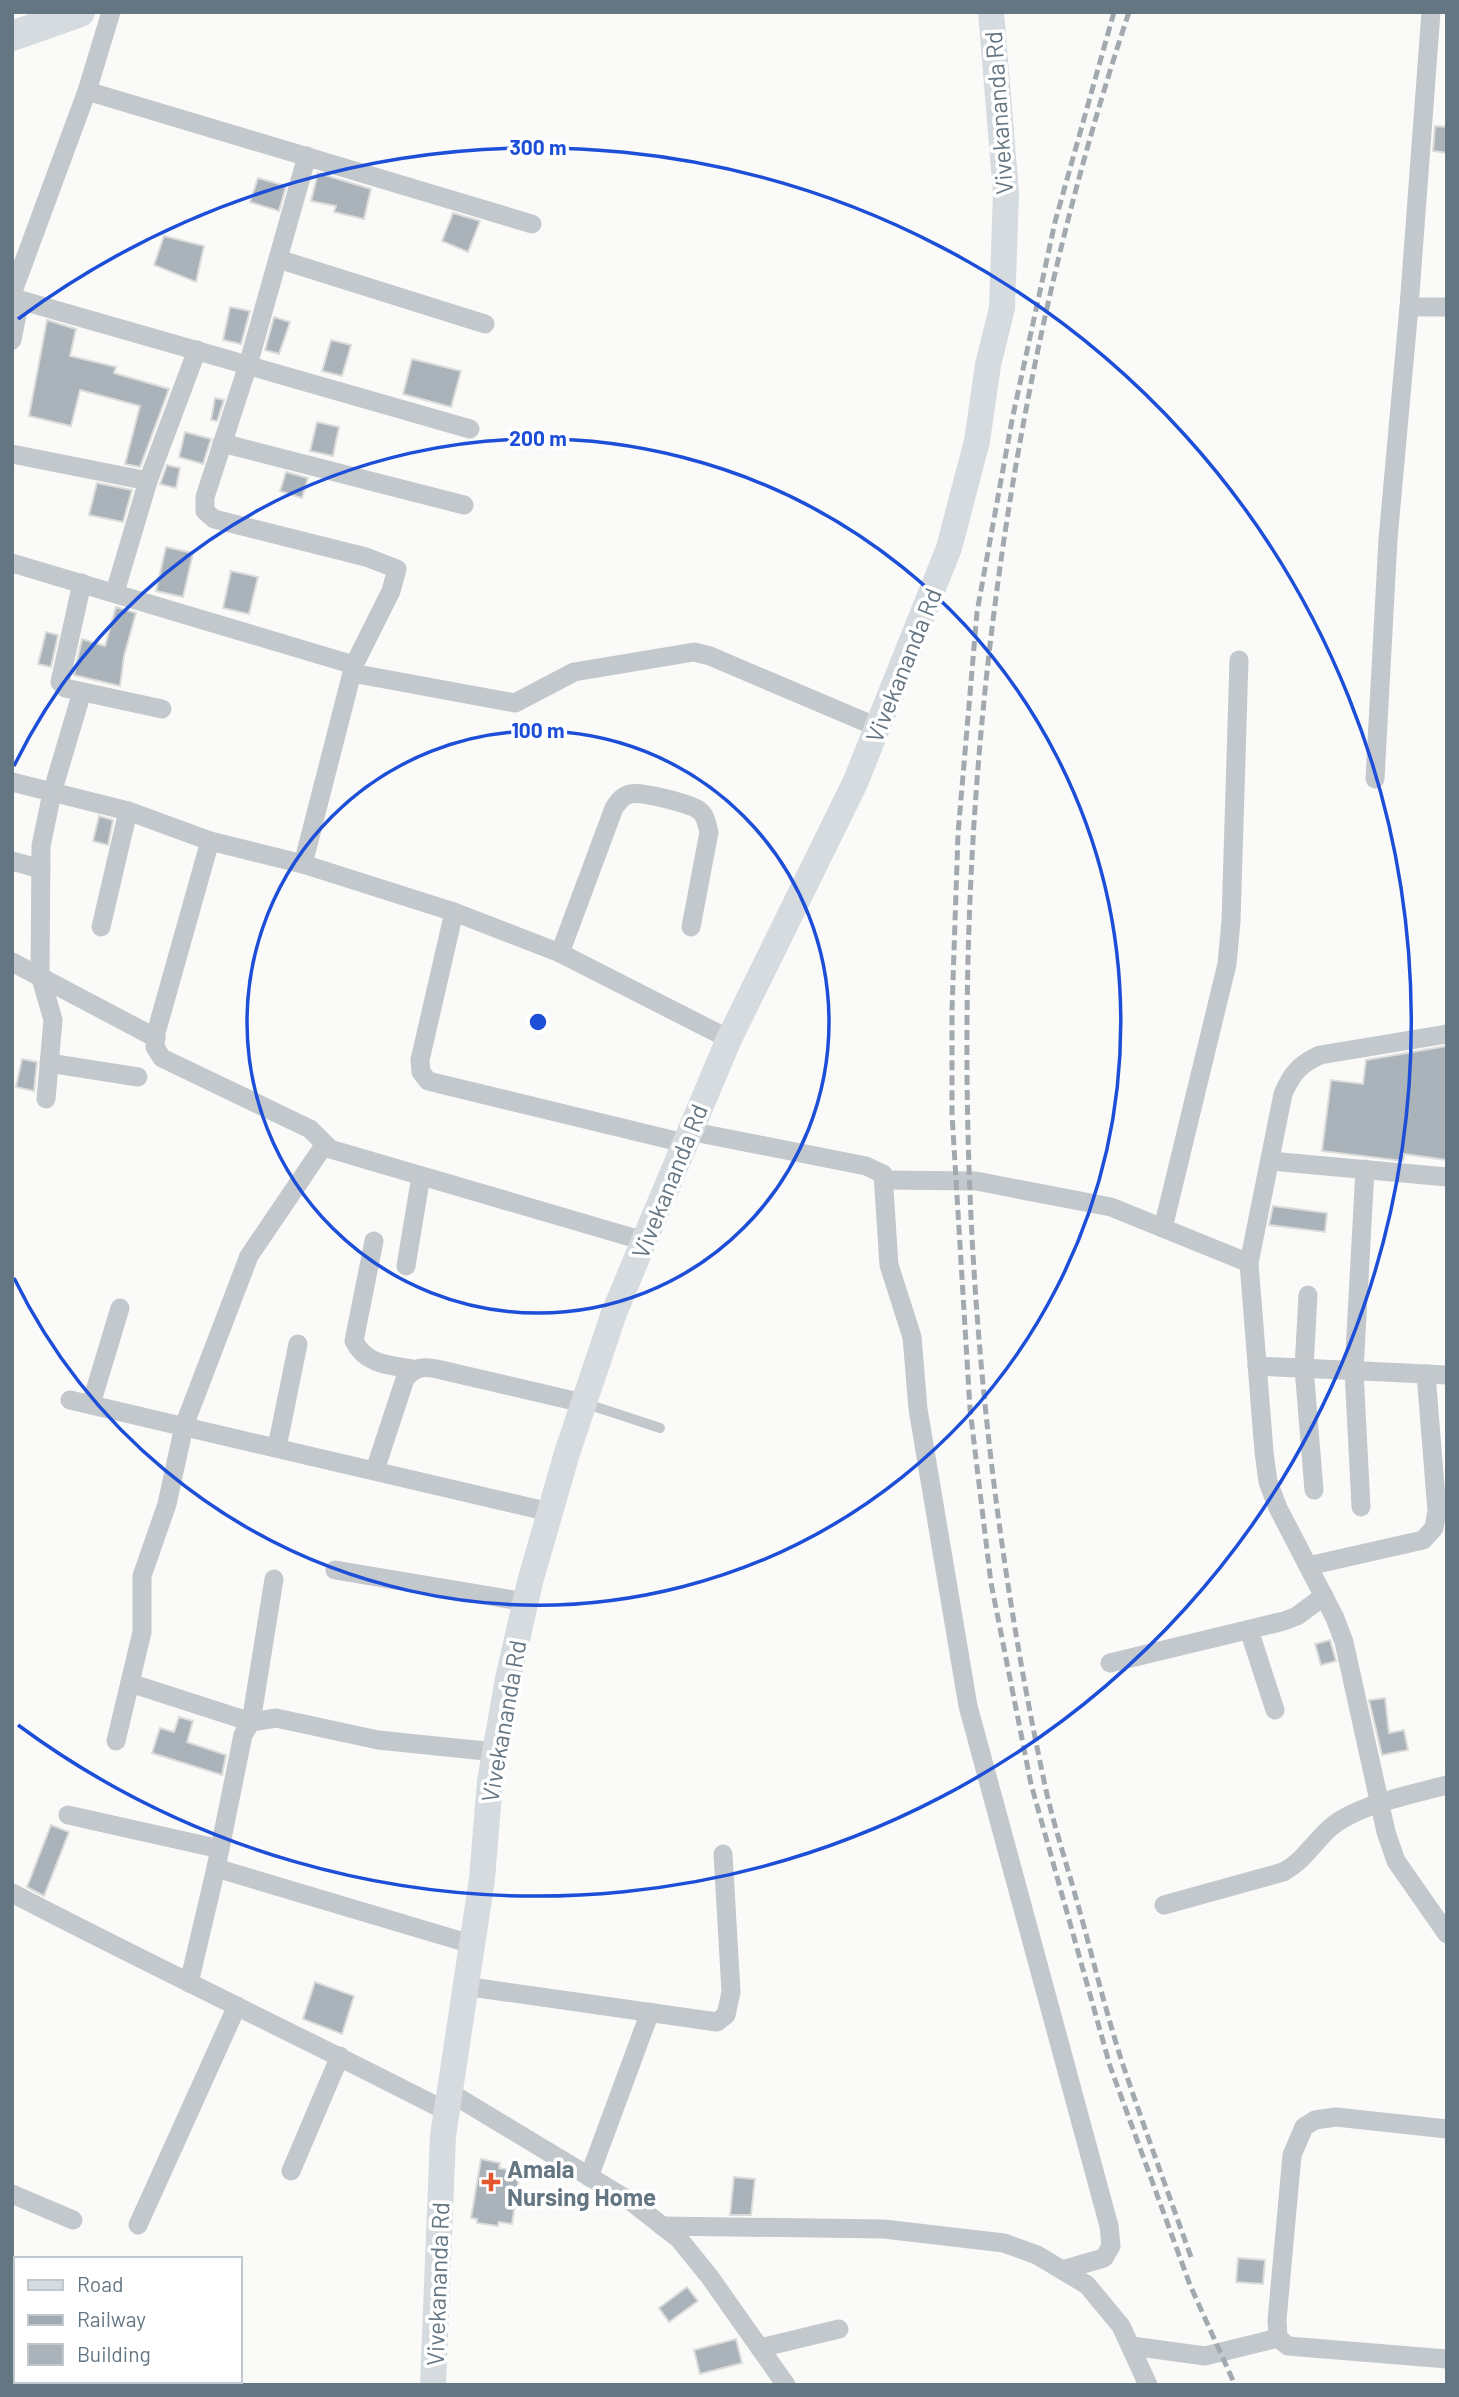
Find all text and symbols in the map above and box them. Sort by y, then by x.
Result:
street label: Vivekananda Rd [978,30,1018,196]
text: 300 m [509,134,567,159]
text: 200 m [509,425,567,450]
street label: Vivekananda Rd [859,584,947,746]
text: 100 m [511,717,565,742]
centre of rings [526,1010,550,1034]
street label: Vivekananda Rd [625,1100,713,1262]
street label: Vivekananda Rd [474,1638,532,1804]
place label: Amala Nursing Home [507,2154,656,2211]
marker: Amala Nursing Home [481,2172,501,2192]
street label: Vivekananda Rd [420,2202,454,2366]
legend [14,2257,242,2383]
text: Road [77,2271,123,2296]
text: Railway [77,2306,146,2331]
text: Building [77,2341,151,2366]

